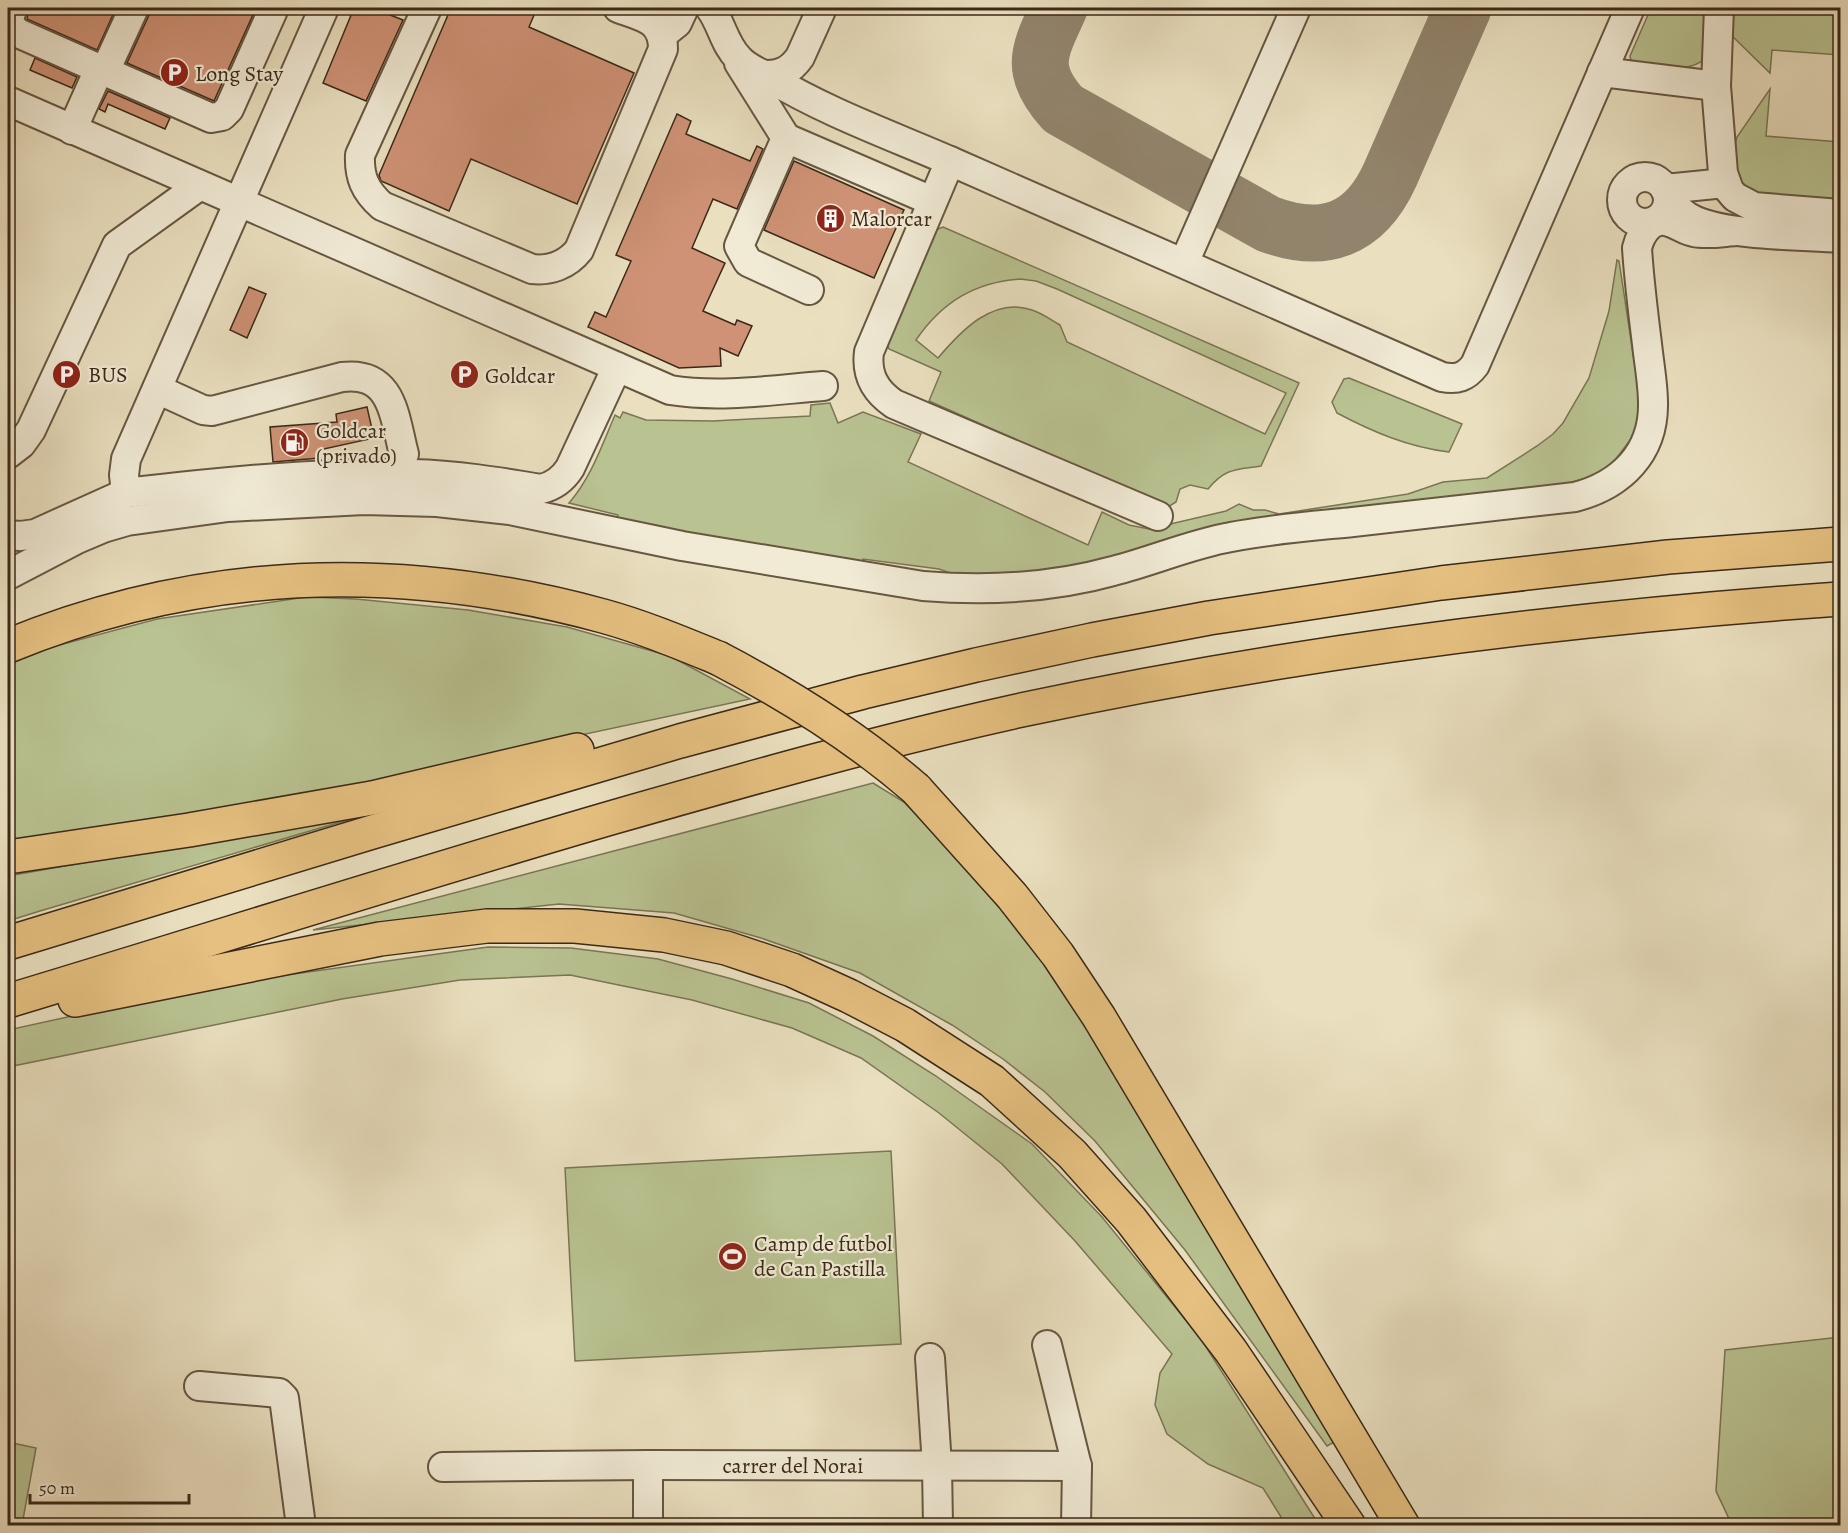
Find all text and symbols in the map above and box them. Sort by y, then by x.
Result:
parking icon: Long Stay [158,57,190,89]
place label: Long Stay [195,59,283,89]
building icon: Malorcar [814,202,846,234]
place label: Malorcar [851,204,932,234]
parking icon: BUS [51,358,83,390]
parking icon: Goldcar [448,359,480,391]
place label: BUS [88,360,128,390]
place label: Goldcar [485,361,555,391]
place label: Goldcar (privado) [316,416,397,471]
fuel station icon: Goldcar (privado) [279,427,311,459]
place label: Camp de futbol de Can Pastilla [754,1229,892,1284]
sports icon: Camp de futbol de Can Pastilla [717,1240,749,1272]
street label: carrer del Norai [722,1451,864,1481]
scale bar [30,1467,189,1505]
text: 50 m [39,1476,75,1500]

